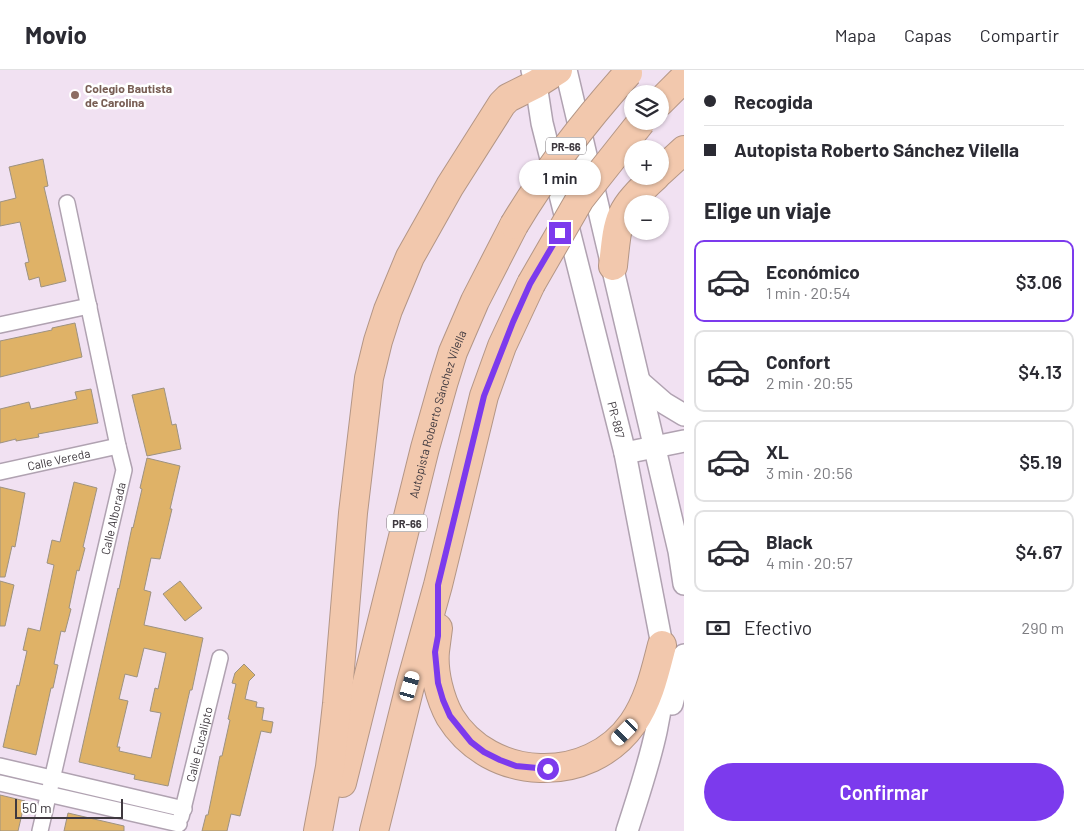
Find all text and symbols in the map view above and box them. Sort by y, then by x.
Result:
text: Movio [25,20,87,49]
text: Mapa [835,24,876,46]
text: Capas [904,24,952,46]
text: Compartir [980,24,1059,46]
place label: Colegio Bautista de Carolina [85,81,172,109]
map controls [624,85,669,240]
button: layers [624,85,669,130]
marker: Colegio Bautista de Carolina [69,89,81,101]
text: Recogida [734,90,813,113]
road number: PR-66 [546,138,586,154]
text: Autopista Roberto Sánchez Vilella [734,138,1019,161]
button: + [624,140,669,185]
callout: 1 min [519,160,601,196]
text: 1 min [543,168,577,187]
button: − [624,195,669,240]
text: Elige un viaje [704,197,831,223]
route end [549,222,571,244]
icon: car [706,259,751,304]
text: Económico [766,260,860,283]
text: $3.06 [1016,270,1062,293]
text: 1 min · 20:54 [766,283,851,302]
street label: Autopista Roberto Sánchez Vilella [406,328,469,500]
icon: car [706,349,751,394]
text: Confort [766,350,830,373]
text: $4.13 [1018,360,1062,383]
text: 2 min · 20:55 [766,373,853,392]
street label: PR-887 [605,400,628,440]
icon: car [706,439,751,484]
text: XL [766,440,789,463]
street label: Calle Vereda [26,445,91,473]
text: $5.19 [1019,450,1062,473]
text: 3 min · 20:56 [766,463,853,482]
street label: Calle Alborada [98,481,128,556]
road number: PR-66 [387,514,427,532]
icon: car [706,529,751,574]
text: Black [766,530,813,553]
text: $4.67 [1016,540,1062,563]
text: 4 min · 20:57 [766,553,853,572]
icon: cash [704,614,732,642]
text: Efectivo [744,616,812,639]
text: 290 m [1022,618,1064,637]
car [398,670,421,702]
street label: Calle Eucalipto [183,705,215,783]
car [609,716,640,748]
route start [537,758,559,780]
button: Confirmar [704,763,1064,821]
scale bar [15,796,122,819]
text: 50 m [22,799,51,816]

